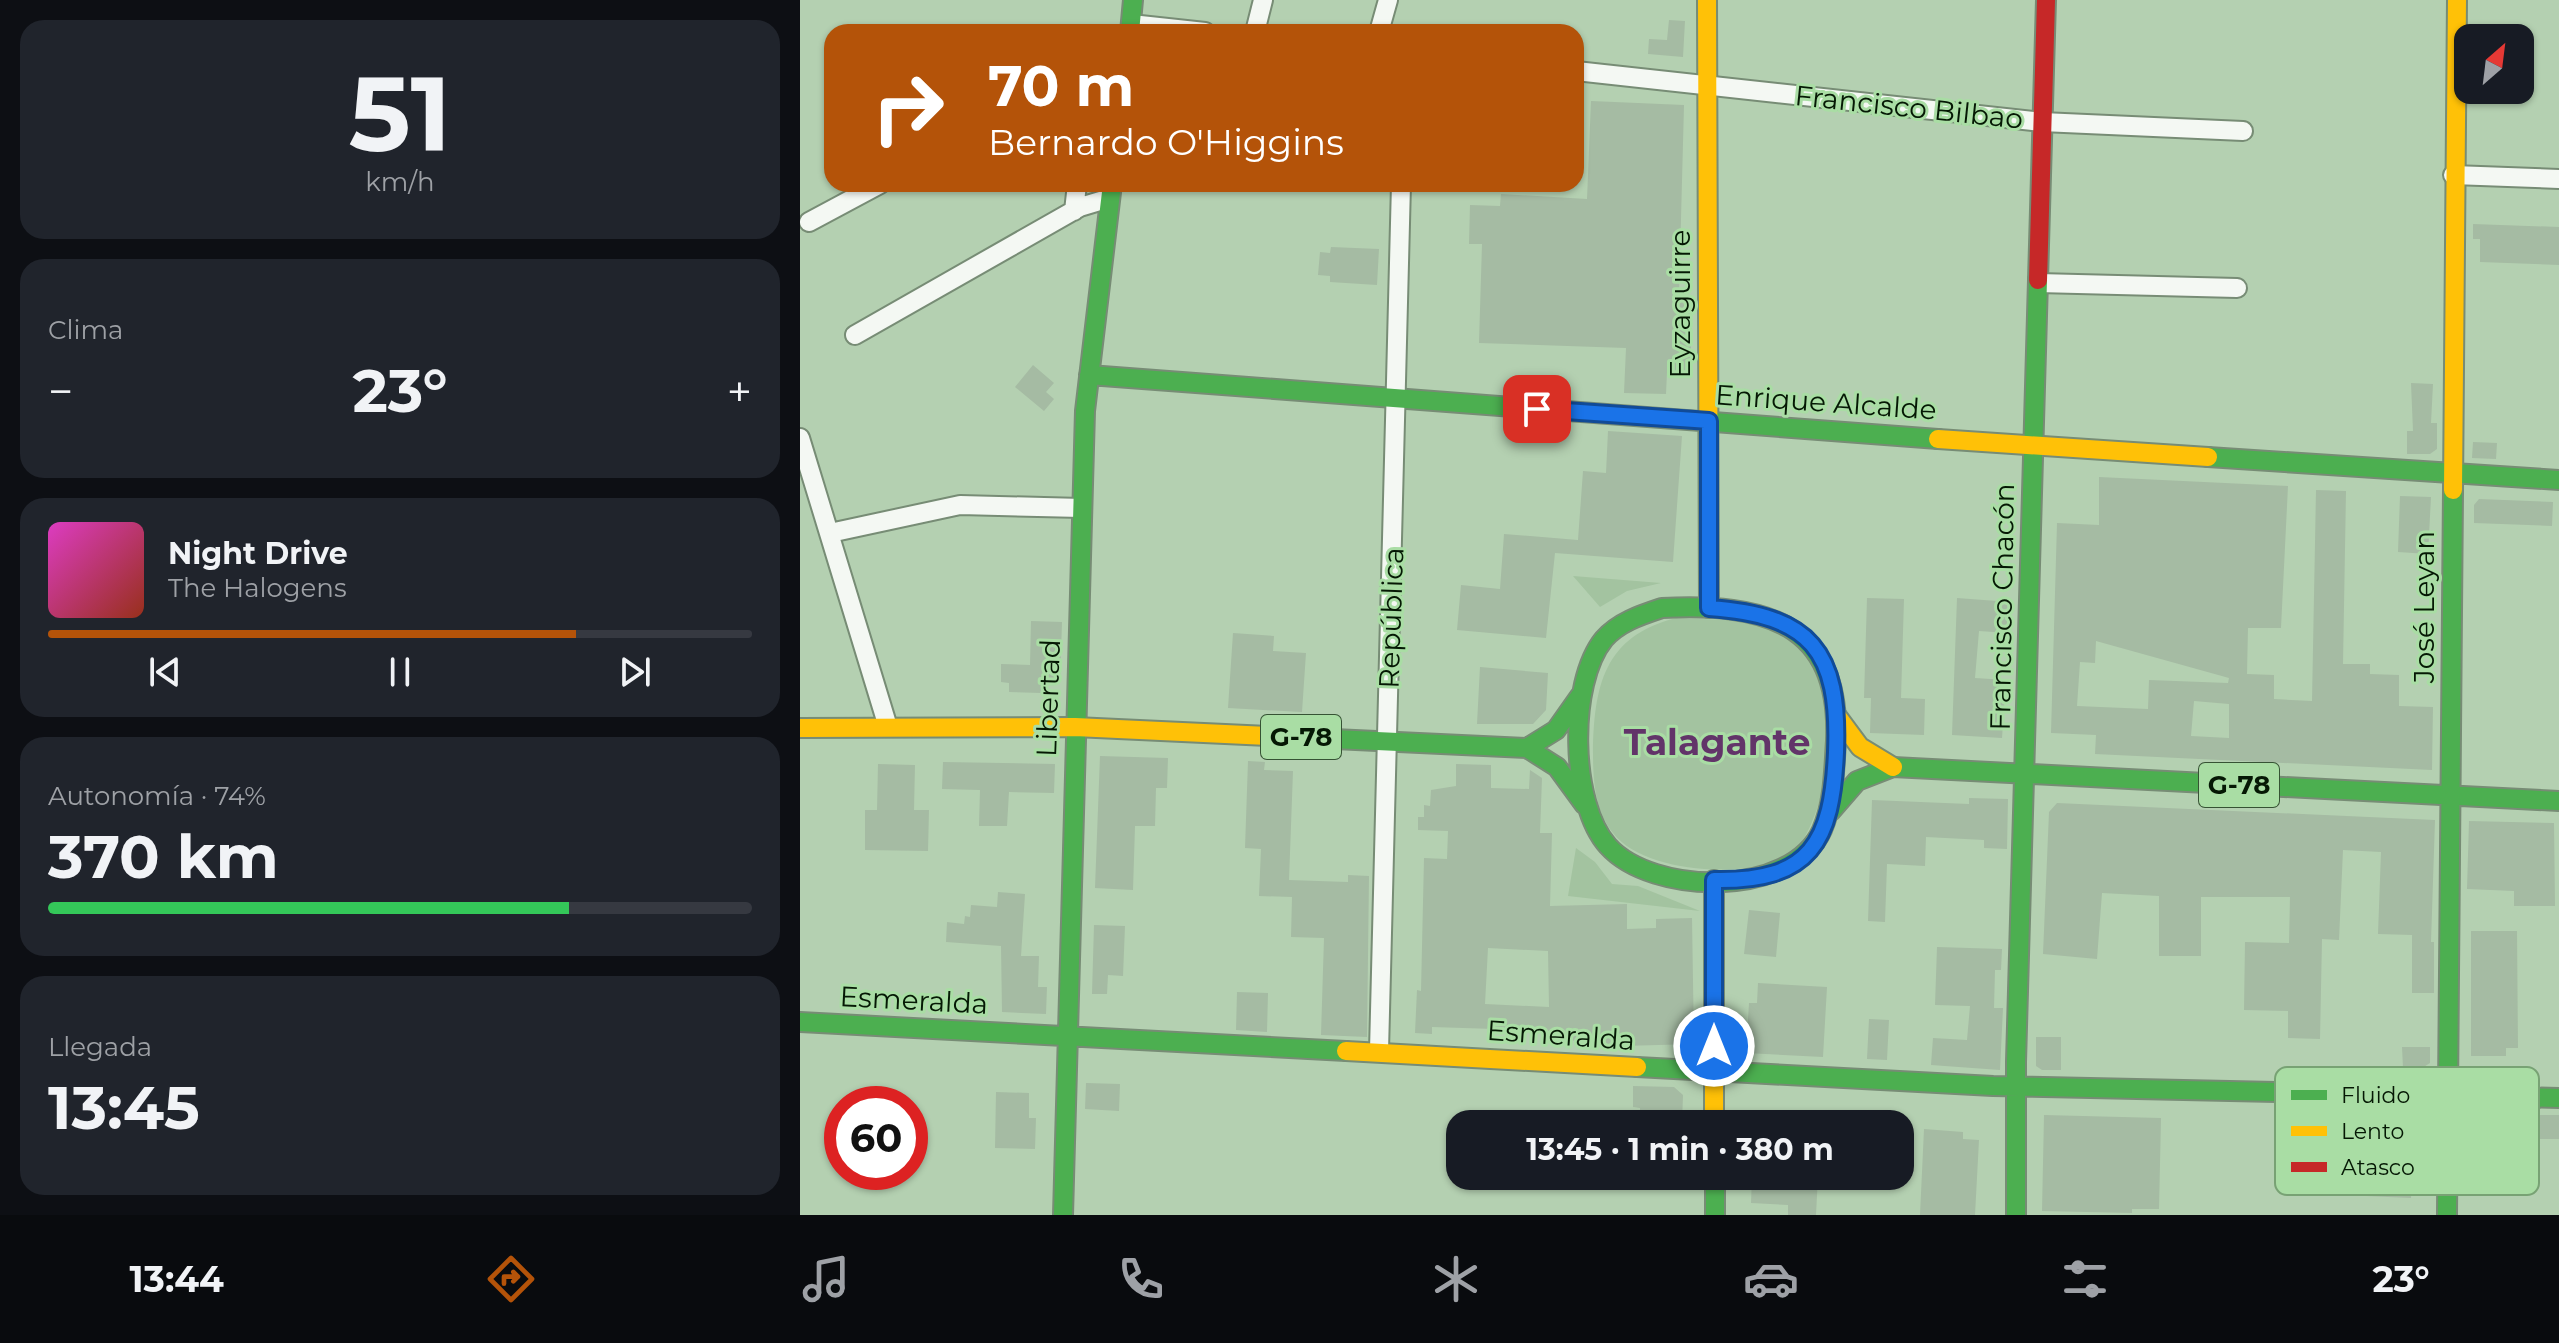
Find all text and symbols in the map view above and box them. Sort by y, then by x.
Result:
north arrow [2454,24,2534,104]
map controls [2454,24,2534,104]
text: 51 [349,50,451,177]
text: 70 m [988,52,1134,120]
icon: right [856,56,960,160]
street label: Francisco Bilbao [1793,78,2025,136]
text: Bernardo O'Higgins [988,120,1344,164]
text: km/h [365,166,435,198]
street label: Eyzaguirre [1663,230,1697,378]
text: Clima [48,314,123,346]
text: 23° [352,354,448,427]
text: − [48,364,73,418]
text: + [727,364,752,418]
pin [1503,375,1571,443]
street label: Enrique Alcalde [1714,377,1938,427]
icon: arrive [1515,387,1559,431]
street label: Francisco Chacón [1983,483,2021,731]
street label: José Leyan [2407,531,2441,684]
text: Night Drive [168,535,348,572]
street label: República [1372,547,1410,689]
text: The Halogens [168,572,347,604]
street label: Libertad [1029,638,1067,758]
icon: previous [143,650,187,694]
icon: pause [378,650,422,694]
icon: next [613,650,657,694]
road number: G-78 [1261,715,1341,759]
district label: Talagante [1624,720,1810,764]
road number: G-78 [2199,763,2279,807]
text: Autonomía · 74% [48,780,266,812]
text: 370 km [48,820,279,893]
street label: Esmeralda [839,979,989,1021]
position arrow [1672,1004,1756,1088]
street label: Esmeralda [1486,1013,1636,1057]
text: Llegada [48,1031,152,1063]
legend [2275,1067,2539,1195]
text: 13:45 [48,1071,200,1144]
text: Fluido [2341,1082,2410,1109]
speed limit sign: 60 [824,1086,928,1190]
text: Lento [2341,1118,2404,1145]
text: 13:45 · 1 min · 380 m [1526,1131,1834,1168]
text: Atasco [2341,1154,2415,1181]
icon: directions [483,1251,539,1307]
icon: music [798,1251,854,1307]
icon: phone [1113,1251,1169,1307]
icon: climate [1428,1251,1484,1307]
icon: car [1743,1251,1799,1307]
icon: filters [2057,1251,2113,1307]
text: 13:44 [129,1257,224,1301]
text: 23° [2372,1257,2429,1301]

